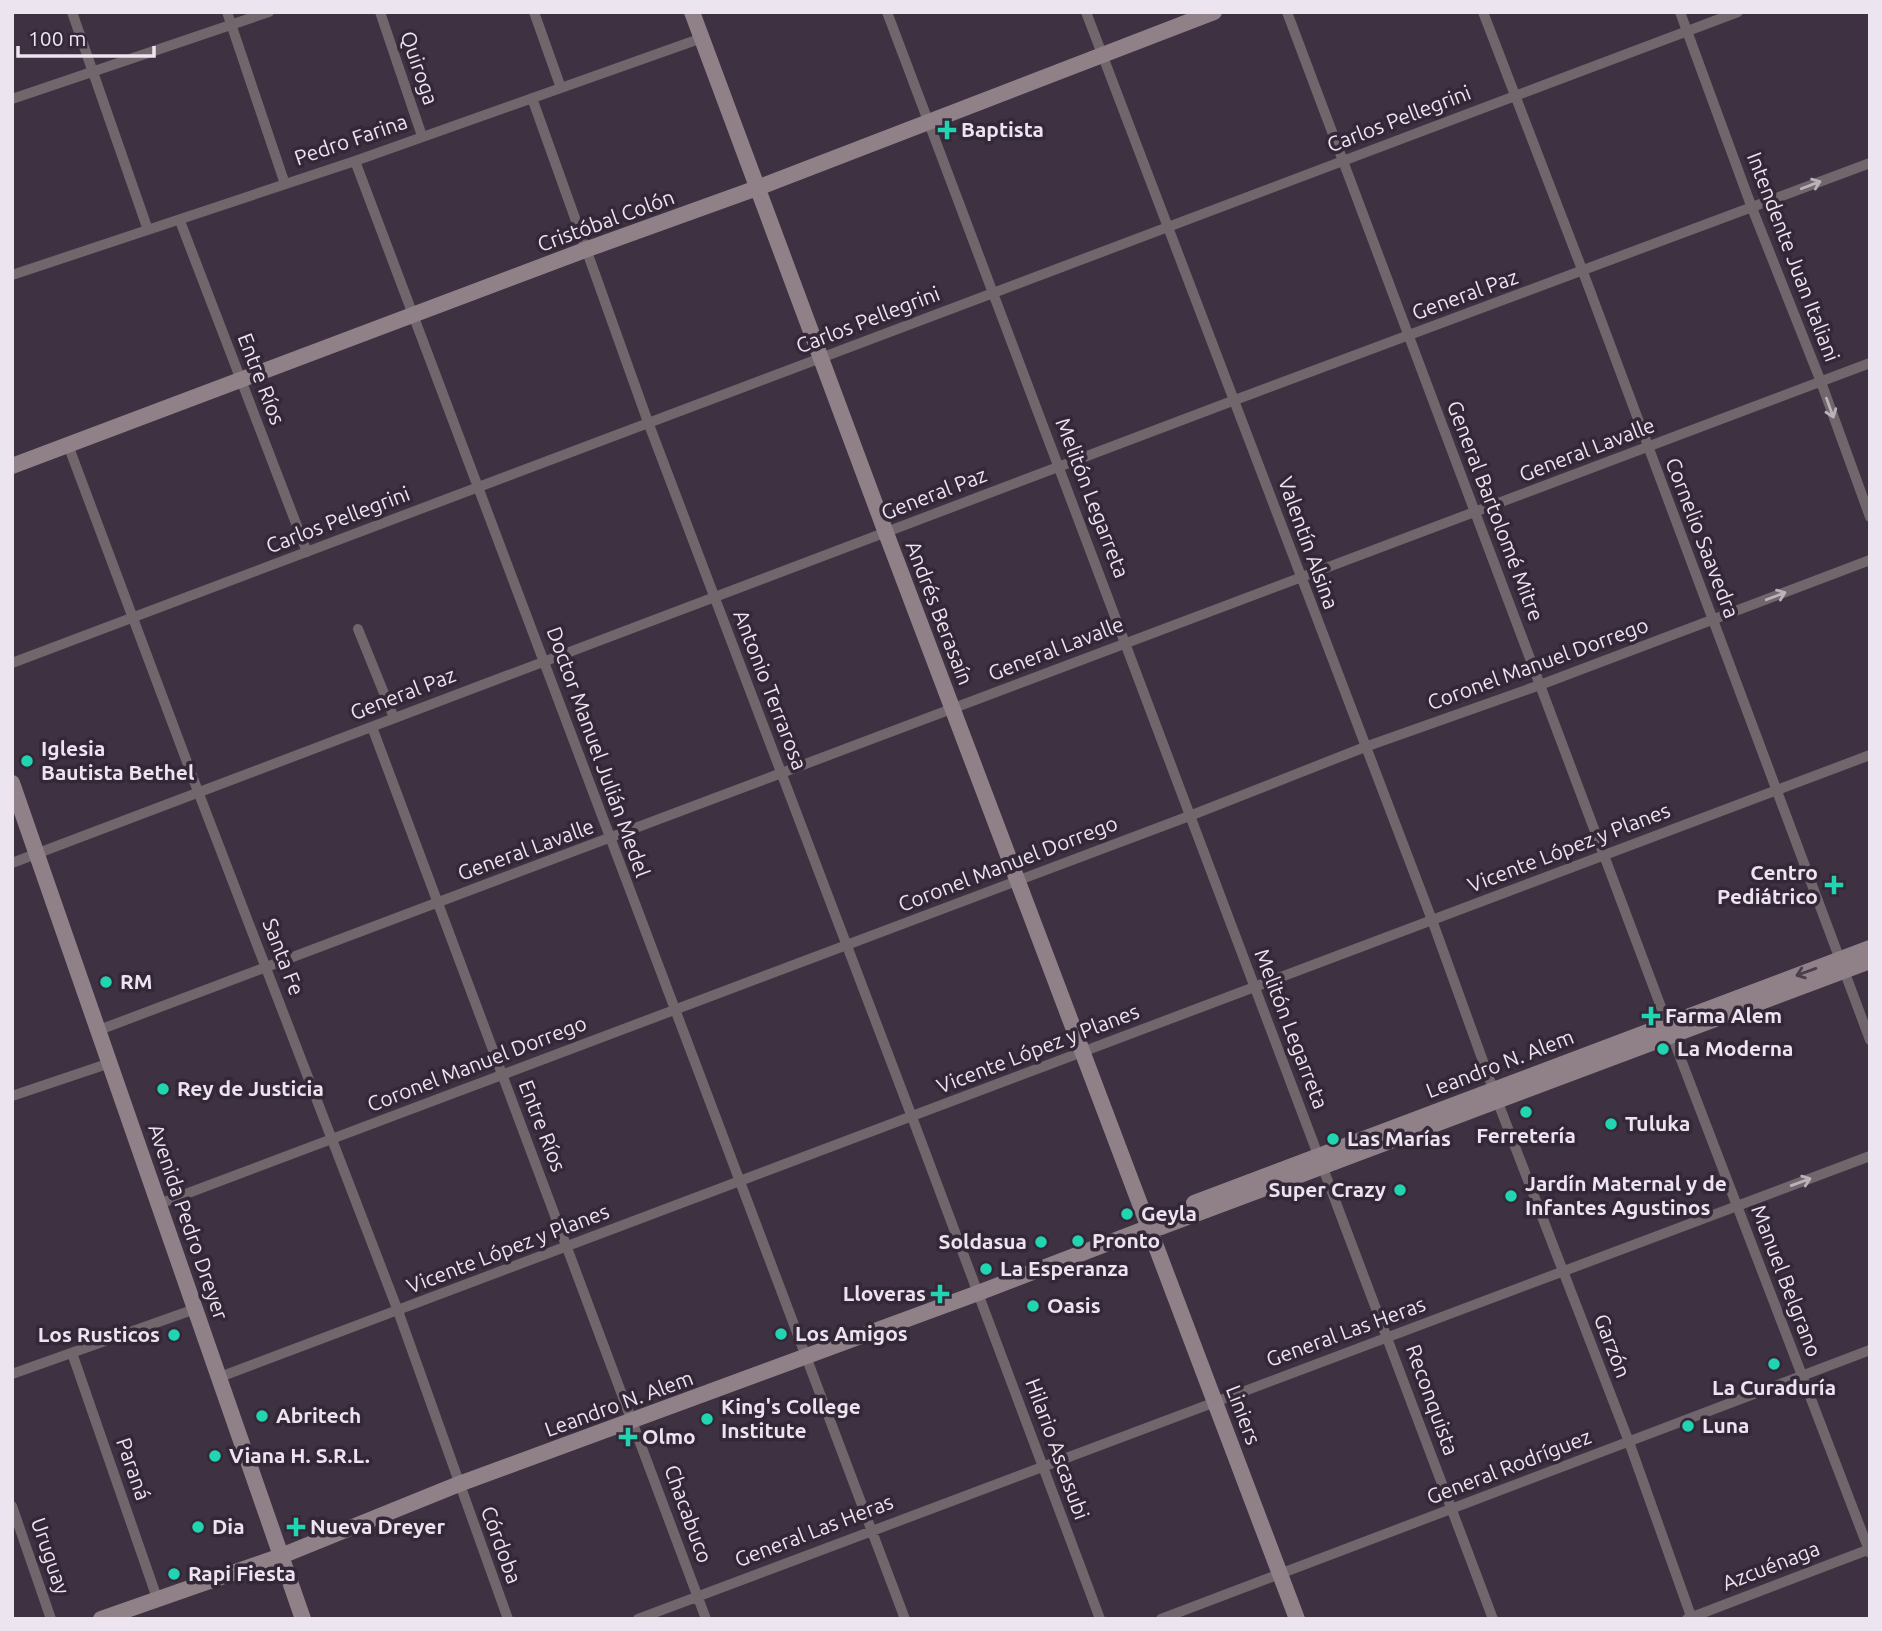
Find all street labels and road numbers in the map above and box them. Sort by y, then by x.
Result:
street label: Quiroga [396,28,444,108]
street label: Carlos Pellegrini [1323,80,1474,156]
street label: Pedro Farina [291,109,410,170]
street label: Intendente Juan Italiani [1743,149,1845,365]
street label: Cristóbal Colón [534,184,677,256]
street label: General Paz [1408,264,1521,324]
street label: Carlos Pellegrini [792,281,943,357]
street label: Entre Ríos [234,330,290,428]
street label: General Bartolomé Mitre [1443,397,1549,624]
street label: General Lavalle [1515,412,1658,486]
street label: Melitón Legarreta [1051,414,1134,581]
street label: Cornelio Saavedra [1661,454,1745,621]
street label: General Paz [878,462,990,524]
street label: Valentín Alsina [1274,473,1344,612]
street label: Carlos Pellegrini [262,481,413,557]
street label: Andrés Berasaín [901,537,978,688]
street label: Antonio Terrarosa [729,606,812,773]
street label: General Lavalle [984,611,1127,685]
street label: Coronel Manuel Dorrego [1424,612,1651,714]
street label: Doctor Manuel Julián Medel [542,623,656,880]
street label: General Paz [347,662,459,724]
street label: Vicente López y Planes [1464,797,1673,897]
street label: Coronel Manuel Dorrego [895,810,1121,916]
street label: General Lavalle [454,813,597,885]
street label: Santa Fe [258,915,310,998]
street label: Melitón Legarreta [1250,945,1333,1112]
street label: Vicente López y Planes [933,998,1142,1098]
street label: Coronel Manuel Dorrego [364,1010,590,1116]
street label: Leandro N. Alem [1422,1024,1577,1102]
street label: Entre Ríos [515,1077,571,1175]
street label: Avenida Pedro Dreyer [144,1121,234,1323]
street label: Vicente López y Planes [403,1198,612,1298]
street label: Manuel Belgrano [1747,1201,1827,1360]
street label: General Las Heras [1263,1291,1429,1371]
street label: Garzón [1590,1310,1636,1381]
street label: Reconquista [1402,1341,1464,1458]
street label: Leandro N. Alem [541,1365,696,1441]
street label: Hilario Ascasubi [1021,1375,1095,1522]
street label: Liniers [1222,1382,1266,1448]
street label: General Rodríguez [1423,1424,1594,1508]
street label: Paraná [112,1434,156,1503]
street label: Chacabuco [660,1461,718,1566]
street label: General Las Heras [731,1489,896,1571]
street label: Córdoba [477,1503,527,1587]
street label: Uruguay [27,1514,75,1597]
street label: Azcuénaga [1719,1536,1823,1595]

